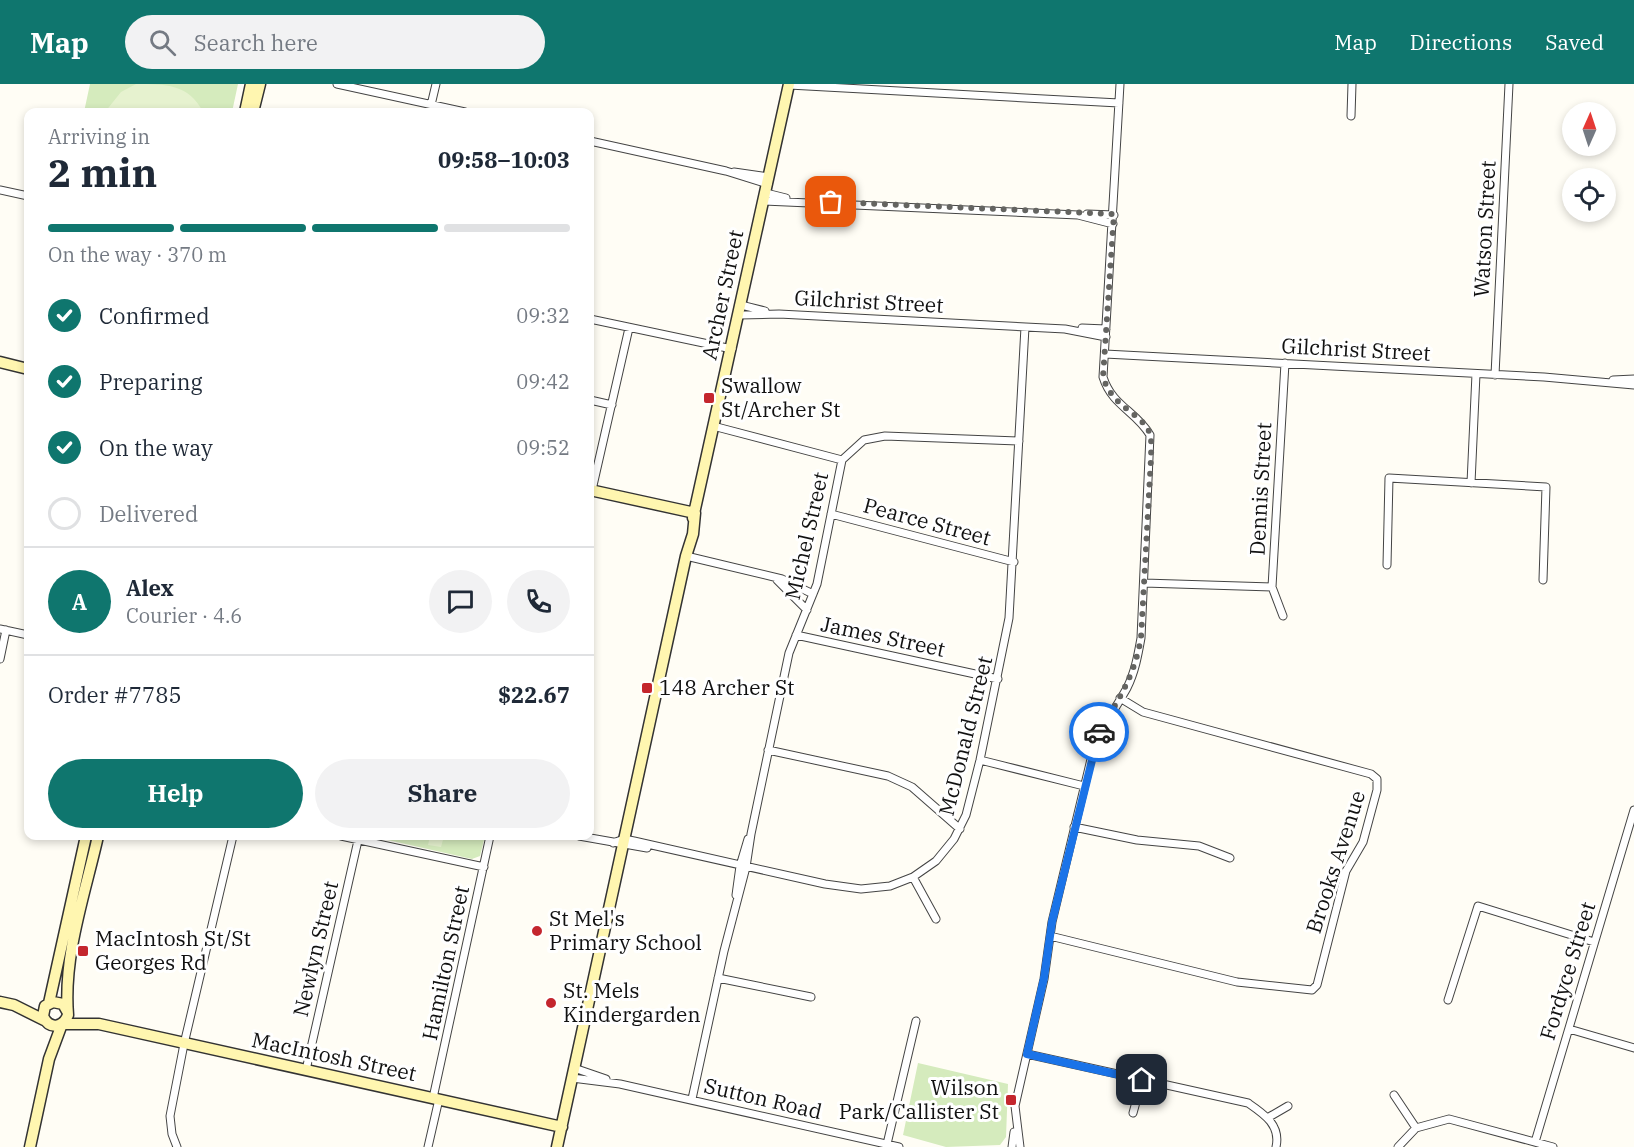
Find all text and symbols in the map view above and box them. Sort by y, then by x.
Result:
search box [125,15,545,69]
text: Map [30,24,89,61]
icon: search [146,26,179,59]
text: Search here [194,28,318,57]
text: Map [1334,28,1377,56]
text: Directions [1410,28,1512,56]
text: Saved [1545,28,1604,56]
north arrow [1562,102,1616,156]
map controls [1562,102,1616,222]
text: Arriving in [48,123,150,150]
text: 09:58–10:03 [438,145,570,174]
text: 2 min [48,147,157,198]
street label: Watson Street [1466,160,1502,298]
button: locate [1562,168,1616,222]
pin [805,176,856,227]
icon: bag [814,185,847,218]
street label: Archer Street [695,227,749,362]
text: On the way · 370 m [48,241,227,268]
street label: Gilchrist Street [794,283,944,319]
icon: check [48,299,81,332]
text: Confirmed [99,301,210,330]
text: 09:32 [516,302,570,329]
street label: Gilchrist Street [1281,331,1431,367]
icon: check [48,365,81,398]
text: Preparing [99,367,203,396]
text: 09:42 [516,368,570,395]
place label: Swallow St/Archer St [721,371,840,423]
marker: Swallow St/Archer St [702,391,716,405]
street label: Dennis Street [1243,421,1277,556]
icon: check [48,431,81,464]
text: On the way [99,433,213,462]
text: 09:52 [516,434,570,461]
street label: Michel Street [778,469,834,602]
street label: Pearce Street [861,491,994,551]
text: Delivered [99,499,198,528]
button: chat [429,570,492,633]
button: phone [507,570,570,633]
text: Alex [126,573,174,602]
text: A [72,587,87,616]
text: Courier · 4.6 [126,602,242,629]
street label: James Street [819,609,948,663]
street label: McDonald Street [932,653,998,819]
place label: 148 Archer St [659,673,795,701]
text: Order #7785 [48,680,182,709]
text: $22.67 [498,680,570,709]
marker: 148 Archer St [640,681,654,695]
courier [1069,702,1129,762]
icon: car [1083,716,1116,749]
button: Help [48,759,303,828]
button: Share [315,759,570,828]
street label: Brooks Avenue [1299,787,1371,937]
street label: Newlyn Street [286,878,344,1019]
street label: Hamilton Street [415,883,475,1043]
street label: Fordyce Street [1533,898,1601,1043]
place label: St Mel's Primary School [549,904,702,956]
place label: MacIntosh St/St Georges Rd [95,924,251,976]
marker: St Mel's Primary School [530,924,544,938]
marker: MacIntosh St/St Georges Rd [76,944,90,958]
place label: St. Mels Kindergarden [563,976,701,1028]
marker: St. Mels Kindergarden [544,996,558,1010]
street label: MacIntosh Street [249,1025,419,1087]
pin [1116,1054,1167,1105]
icon: home [1125,1063,1158,1096]
street label: Sutton Road [702,1071,825,1125]
place label: Wilson Park/Callister St [839,1073,999,1125]
marker: Wilson Park/Callister St [1004,1093,1018,1107]

